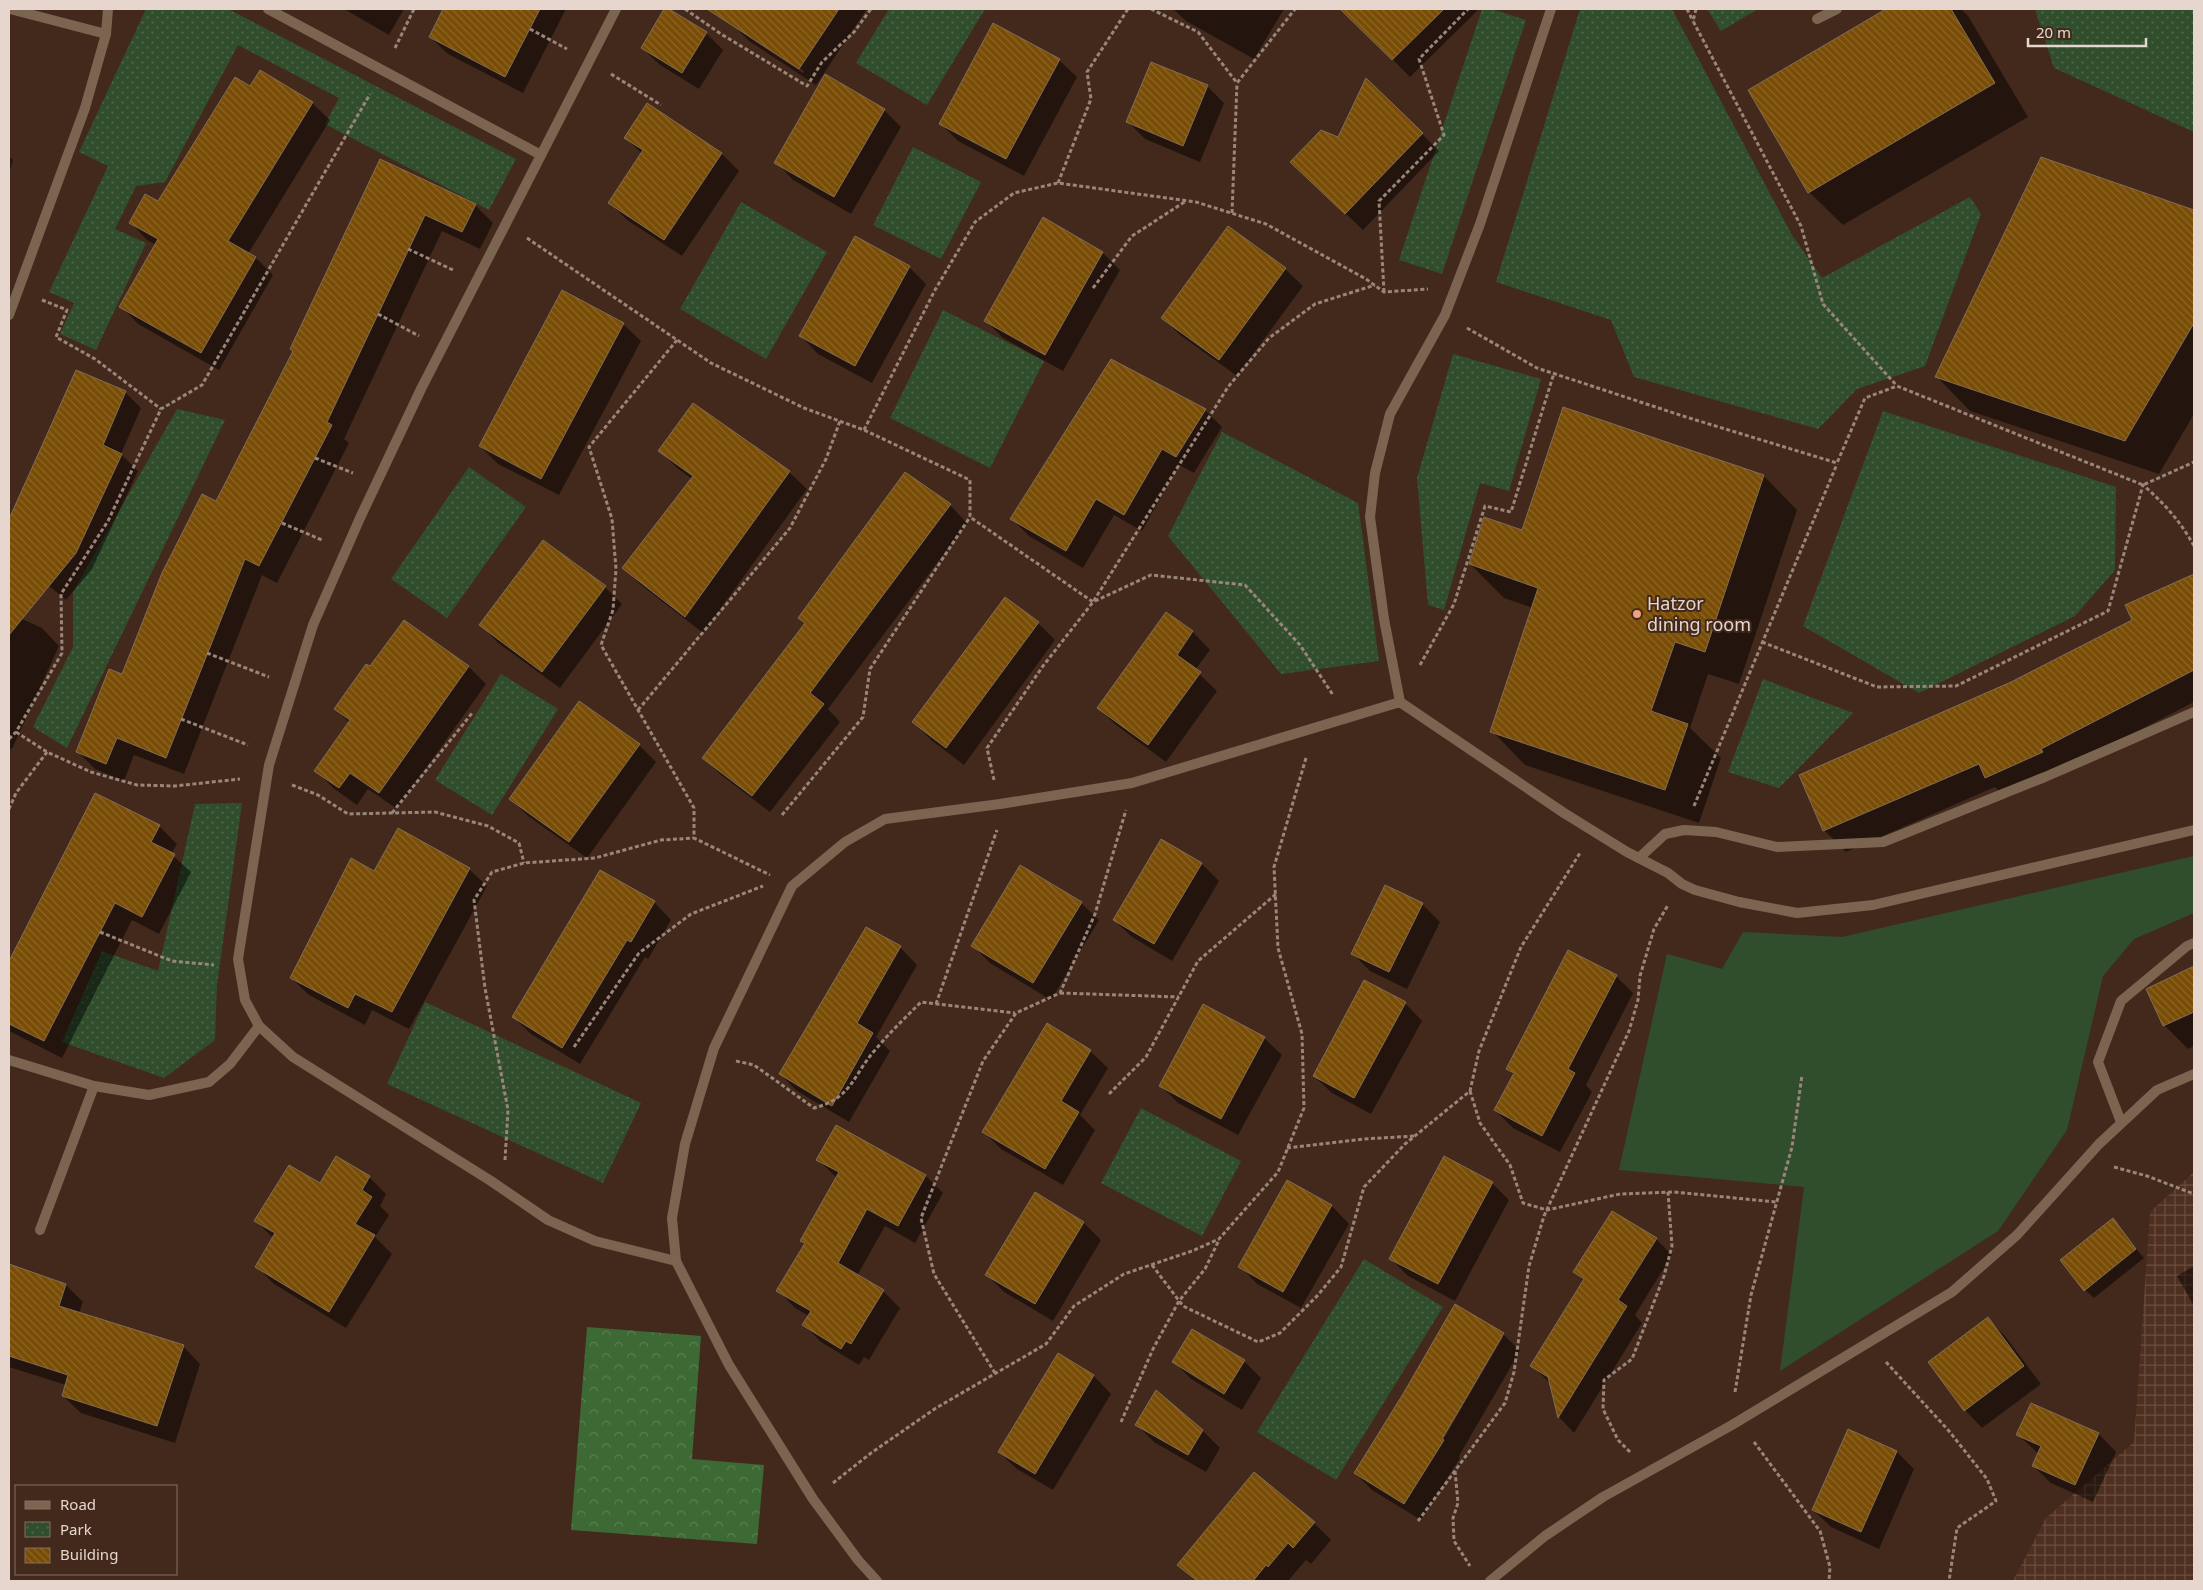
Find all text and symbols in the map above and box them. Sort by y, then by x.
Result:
scale bar [2028,15,2146,47]
text: 20 m [2036,22,2071,42]
place label: Hatzor dining room [1647,591,1751,636]
marker: Hatzor dining room [1631,608,1643,620]
legend [15,1485,178,1575]
text: Road [60,1494,96,1514]
text: Park [60,1519,92,1539]
text: Building [60,1544,118,1564]

